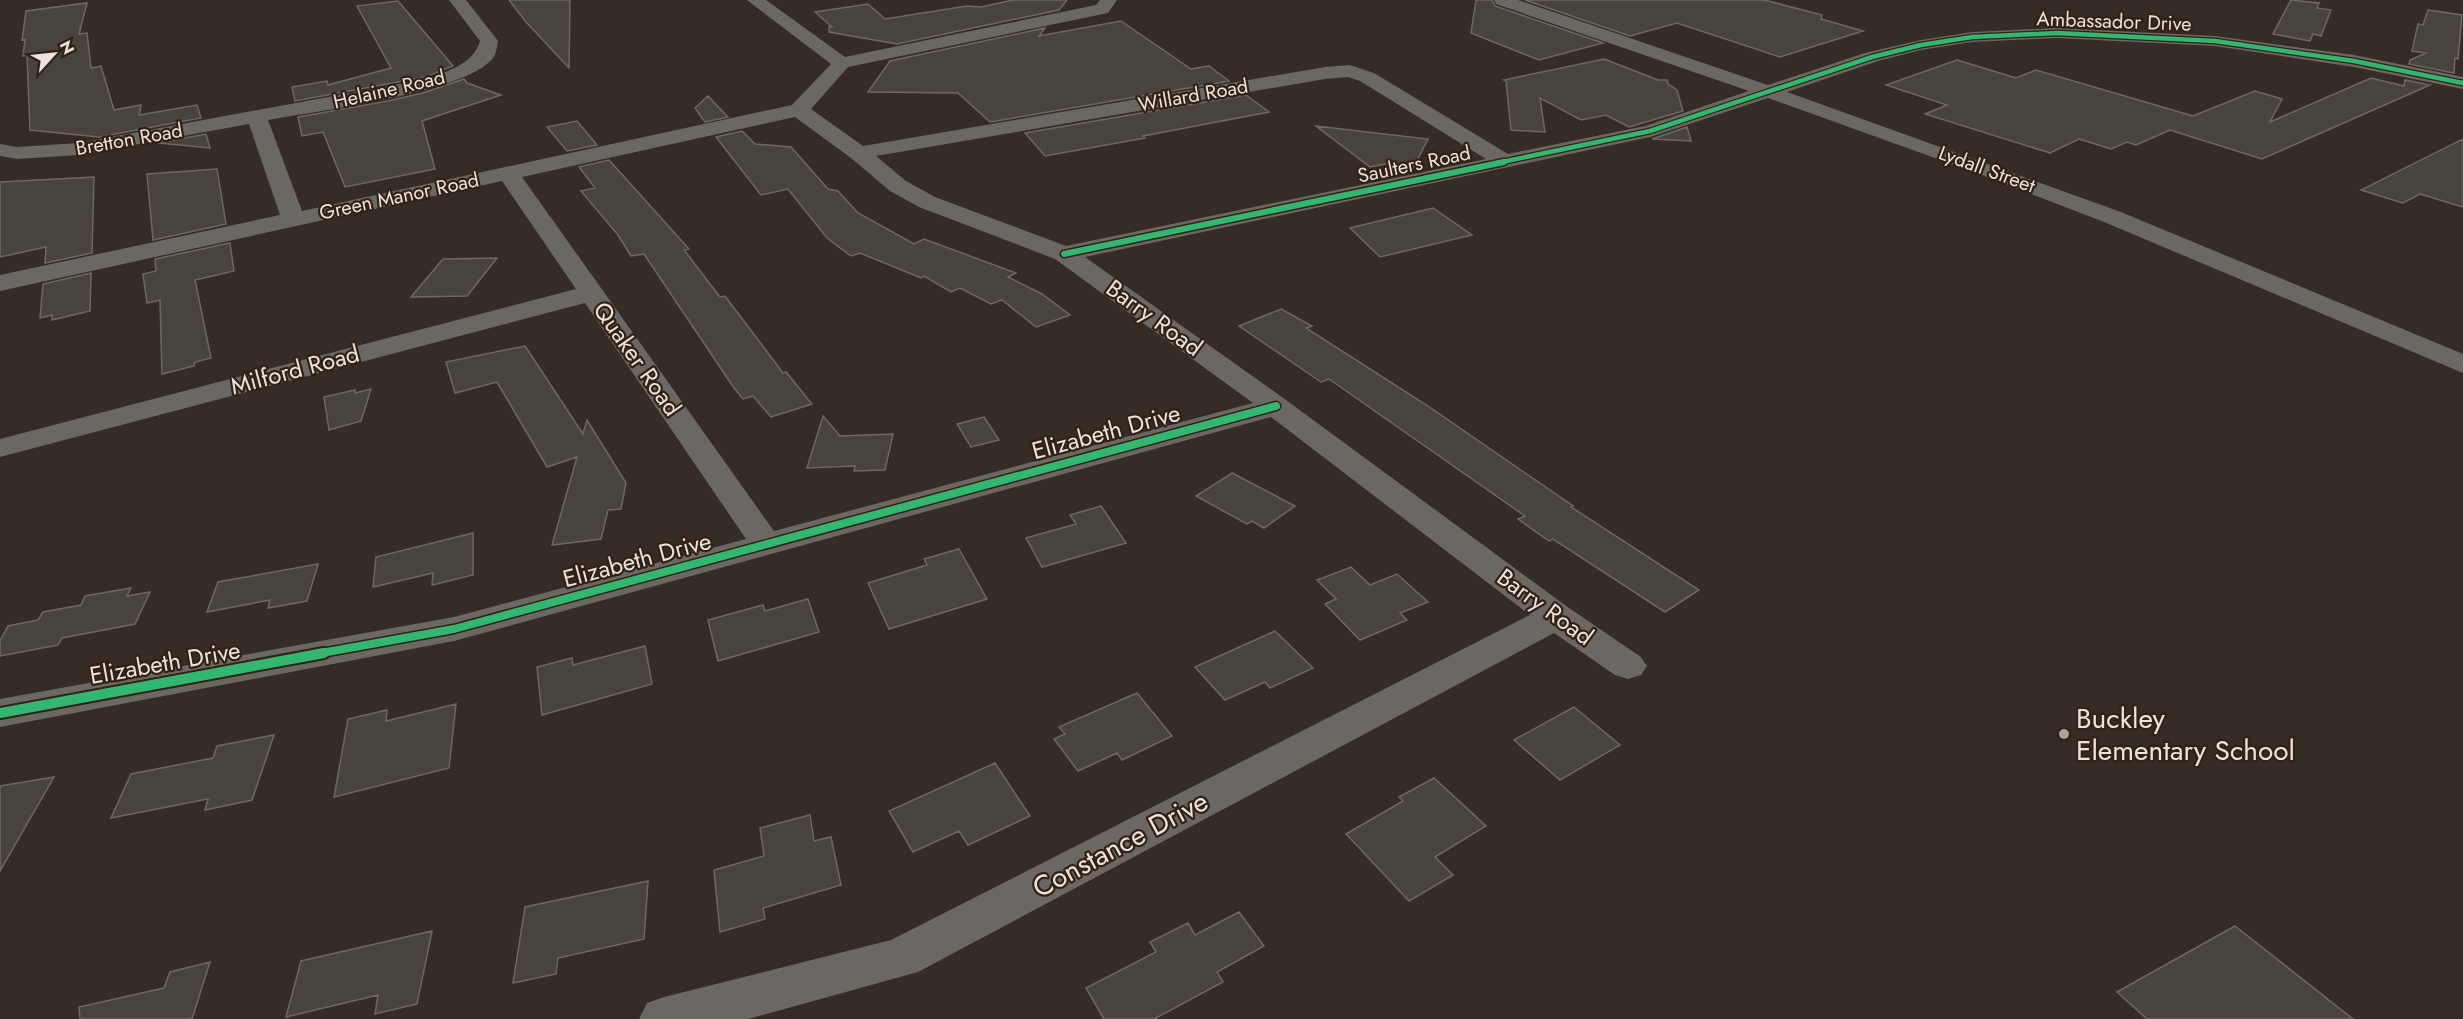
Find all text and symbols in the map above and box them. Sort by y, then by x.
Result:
street label: Ambassador Drive [2036,4,2192,39]
north arrow [24,24,84,84]
text: N [54,37,80,58]
street label: Helaine Road [330,63,448,116]
street label: Willard Road [1136,72,1250,119]
street label: Bretton Road [73,116,185,163]
street label: Saulters Road [1355,138,1473,191]
street label: Lydall Street [1935,139,2039,200]
street label: Green Manor Road [317,165,482,228]
street label: Barry Road [1099,271,1210,365]
street label: Quaker Road [585,294,690,423]
street label: Milford Road [227,336,363,404]
street label: Elizabeth Drive [1028,395,1184,468]
street label: Elizabeth Drive [559,523,715,596]
street label: Barry Road [1490,560,1601,654]
street label: Elizabeth Drive [87,632,243,693]
place label: Buckley Elementary School [2076,698,2295,771]
marker: Buckley Elementary School [2057,727,2071,741]
street label: Constance Drive [1025,781,1215,908]

